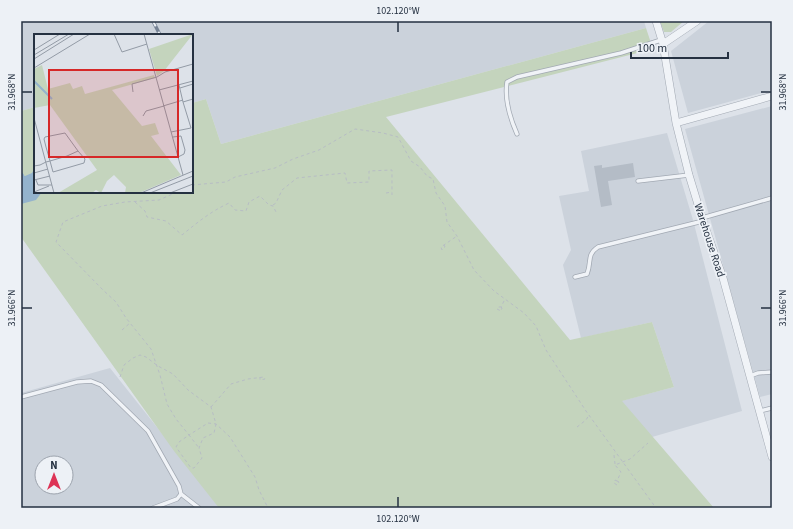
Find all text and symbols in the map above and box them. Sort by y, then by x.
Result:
text: 102.120°W [376,4,420,18]
inset map [34,34,193,193]
scale bar [631,34,728,60]
text: 100 m [637,40,667,57]
text: 31.968°N [5,73,19,111]
text: 31.968°N [776,73,790,111]
street label: Warehouse Road [690,201,729,279]
text: 31.966°N [5,289,19,327]
text: 31.966°N [776,289,790,327]
north arrow [34,455,74,495]
text: N [50,458,58,473]
text: 102.120°W [376,512,420,526]

